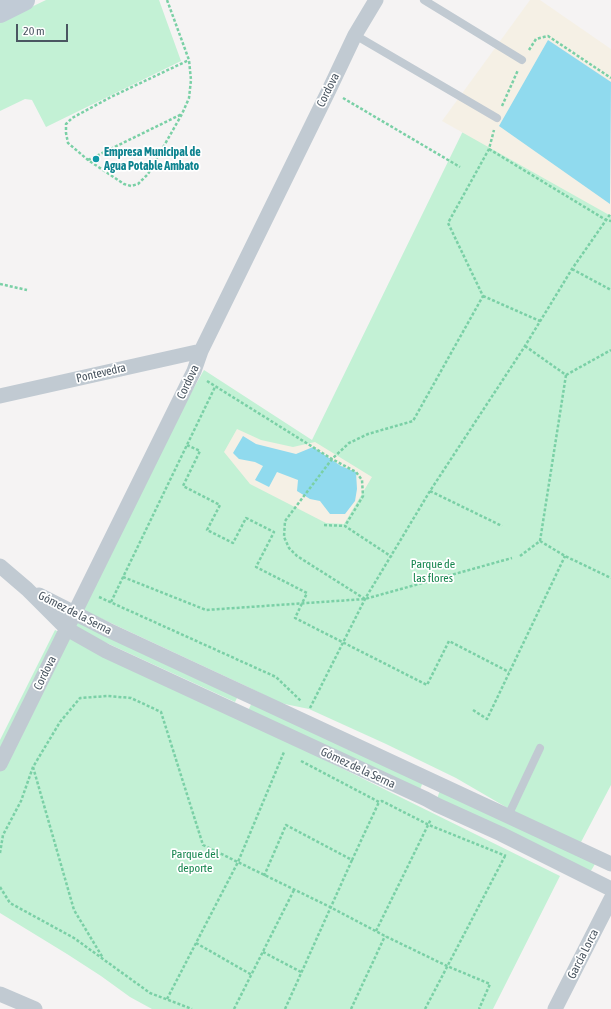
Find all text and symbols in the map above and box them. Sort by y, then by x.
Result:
scale bar [18,16,70,42]
text: 20 m [23,24,45,38]
street label: Cordova [314,71,342,109]
place label: Empresa Municipal de Agua Potable Ambato [104,145,201,173]
marker: Empresa Municipal de Agua Potable Ambato [91,154,101,164]
street label: Pontevedra [75,360,127,386]
street label: Cordova [174,363,202,401]
park label: Parque de las flores [411,557,455,585]
street label: Gómez de la Serna [36,588,114,638]
street label: Cordova [31,654,59,692]
street label: Gómez de la Serna [318,744,398,792]
park label: Parque del deporte [171,847,219,875]
street label: García Lorca [564,927,602,981]

